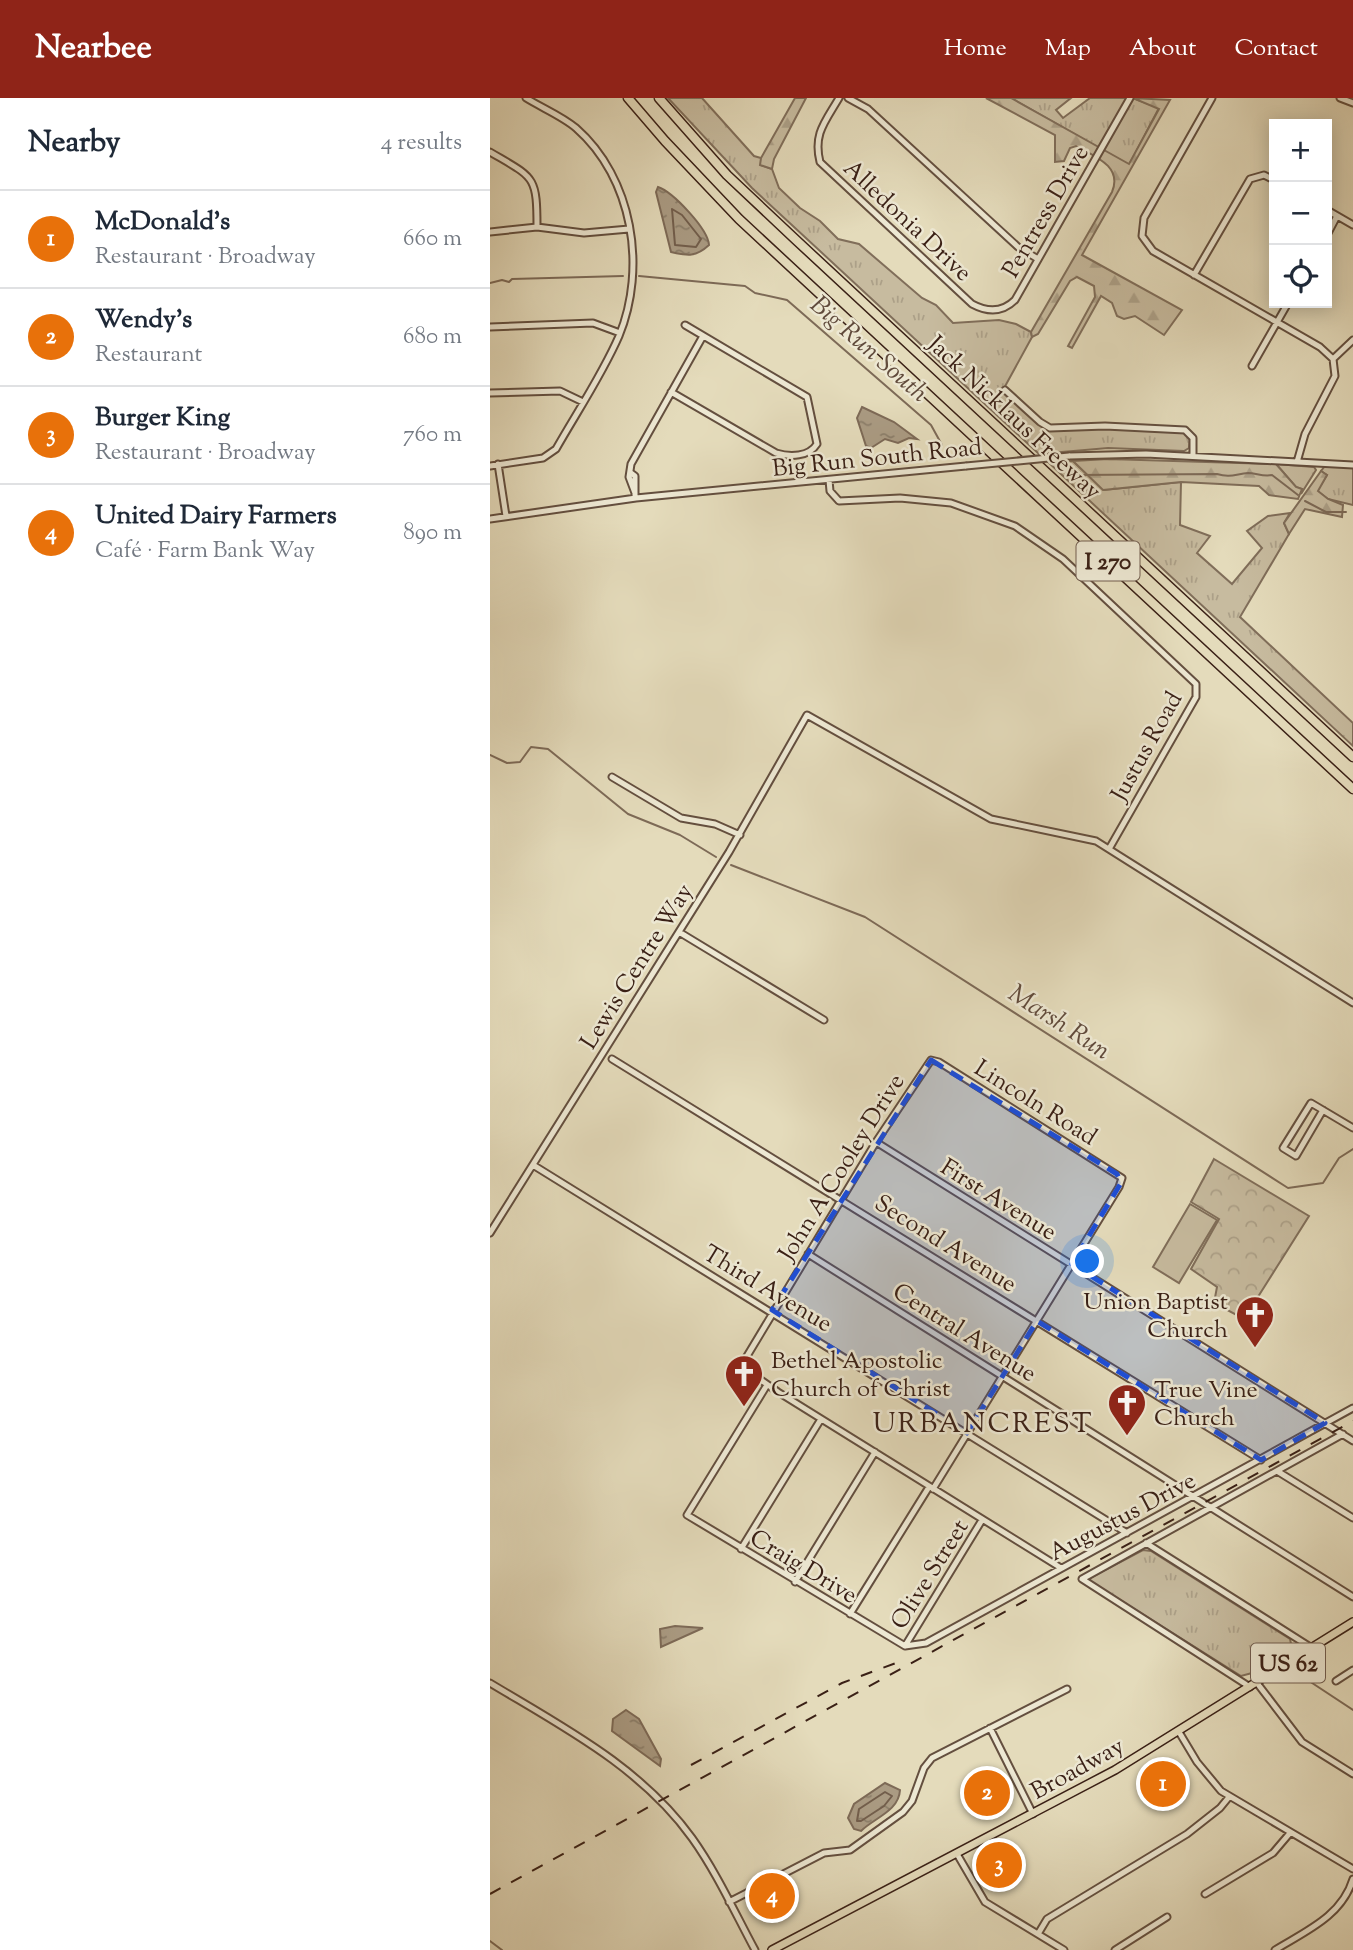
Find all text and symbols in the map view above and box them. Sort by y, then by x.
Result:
text: Nearbee [35,25,152,73]
text: Home [944,32,1007,66]
text: Map [1045,32,1091,66]
text: About [1129,32,1196,66]
text: Contact [1234,32,1318,66]
map controls [1269,119,1332,308]
button: + [1269,119,1332,182]
text: Nearby [28,122,120,165]
text: 4 results [381,127,462,160]
street label: Pentress Drive [995,140,1098,284]
street label: Alledonia Drive [835,153,979,290]
button: − [1269,182,1332,245]
text: McDonald's [95,204,230,241]
text: 1 [47,223,55,256]
text: 660 m [403,223,462,256]
text: Restaurant · Broadway [95,241,316,274]
button: locate [1269,245,1332,308]
water label: Big Run South [801,288,936,412]
text: Wendy's [95,302,192,339]
text: 2 [46,321,56,354]
text: 680 m [403,321,462,354]
street label: Jack Nicklaus Freeway [918,327,1108,508]
text: Restaurant [95,339,202,372]
text: Burger King [95,400,230,437]
text: 3 [46,419,56,452]
text: 760 m [403,419,462,452]
street label: Big Run South Road [771,431,984,487]
text: Restaurant · Broadway [95,437,316,470]
text: United Dairy Farmers [95,498,337,535]
text: 4 [45,517,57,550]
text: 890 m [403,517,462,550]
text: Café · Farm Bank Way [95,535,315,568]
road number: I 270 [1076,542,1140,580]
street label: Justus Road [1103,686,1192,810]
street label: Lewis Centre Way [573,878,702,1057]
water label: Marsh Run [1000,976,1117,1070]
street label: Lincoln Road [967,1052,1103,1155]
street label: John A Cooley Drive [770,1068,914,1270]
street label: First Avenue [933,1151,1063,1250]
street label: Second Avenue [867,1187,1023,1302]
street label: Third Avenue [696,1238,838,1342]
your location [1070,1244,1104,1278]
street label: Central Avenue [885,1276,1043,1392]
place label: Union Baptist Church [1083,1286,1228,1348]
church icon: Union Baptist Church [1234,1294,1276,1349]
place label: Bethel Apostolic Church of Christ [771,1345,950,1407]
church icon: Bethel Apostolic Church of Christ [723,1353,765,1408]
place label: True Vine Church [1154,1374,1258,1436]
church icon: True Vine Church [1106,1382,1148,1437]
district label: URBANCREST [873,1405,1093,1445]
street label: Augustus Drive [1044,1465,1202,1571]
street label: Olive Street [883,1513,978,1637]
street label: Craig Drive [743,1522,863,1613]
road number: US 62 [1251,1644,1325,1682]
street label: Broadway [1025,1730,1131,1809]
pin: 1 [1140,1758,1186,1810]
pin: 2 [964,1767,1010,1819]
pin: 3 [976,1839,1022,1891]
pin: 4 [749,1870,795,1922]

